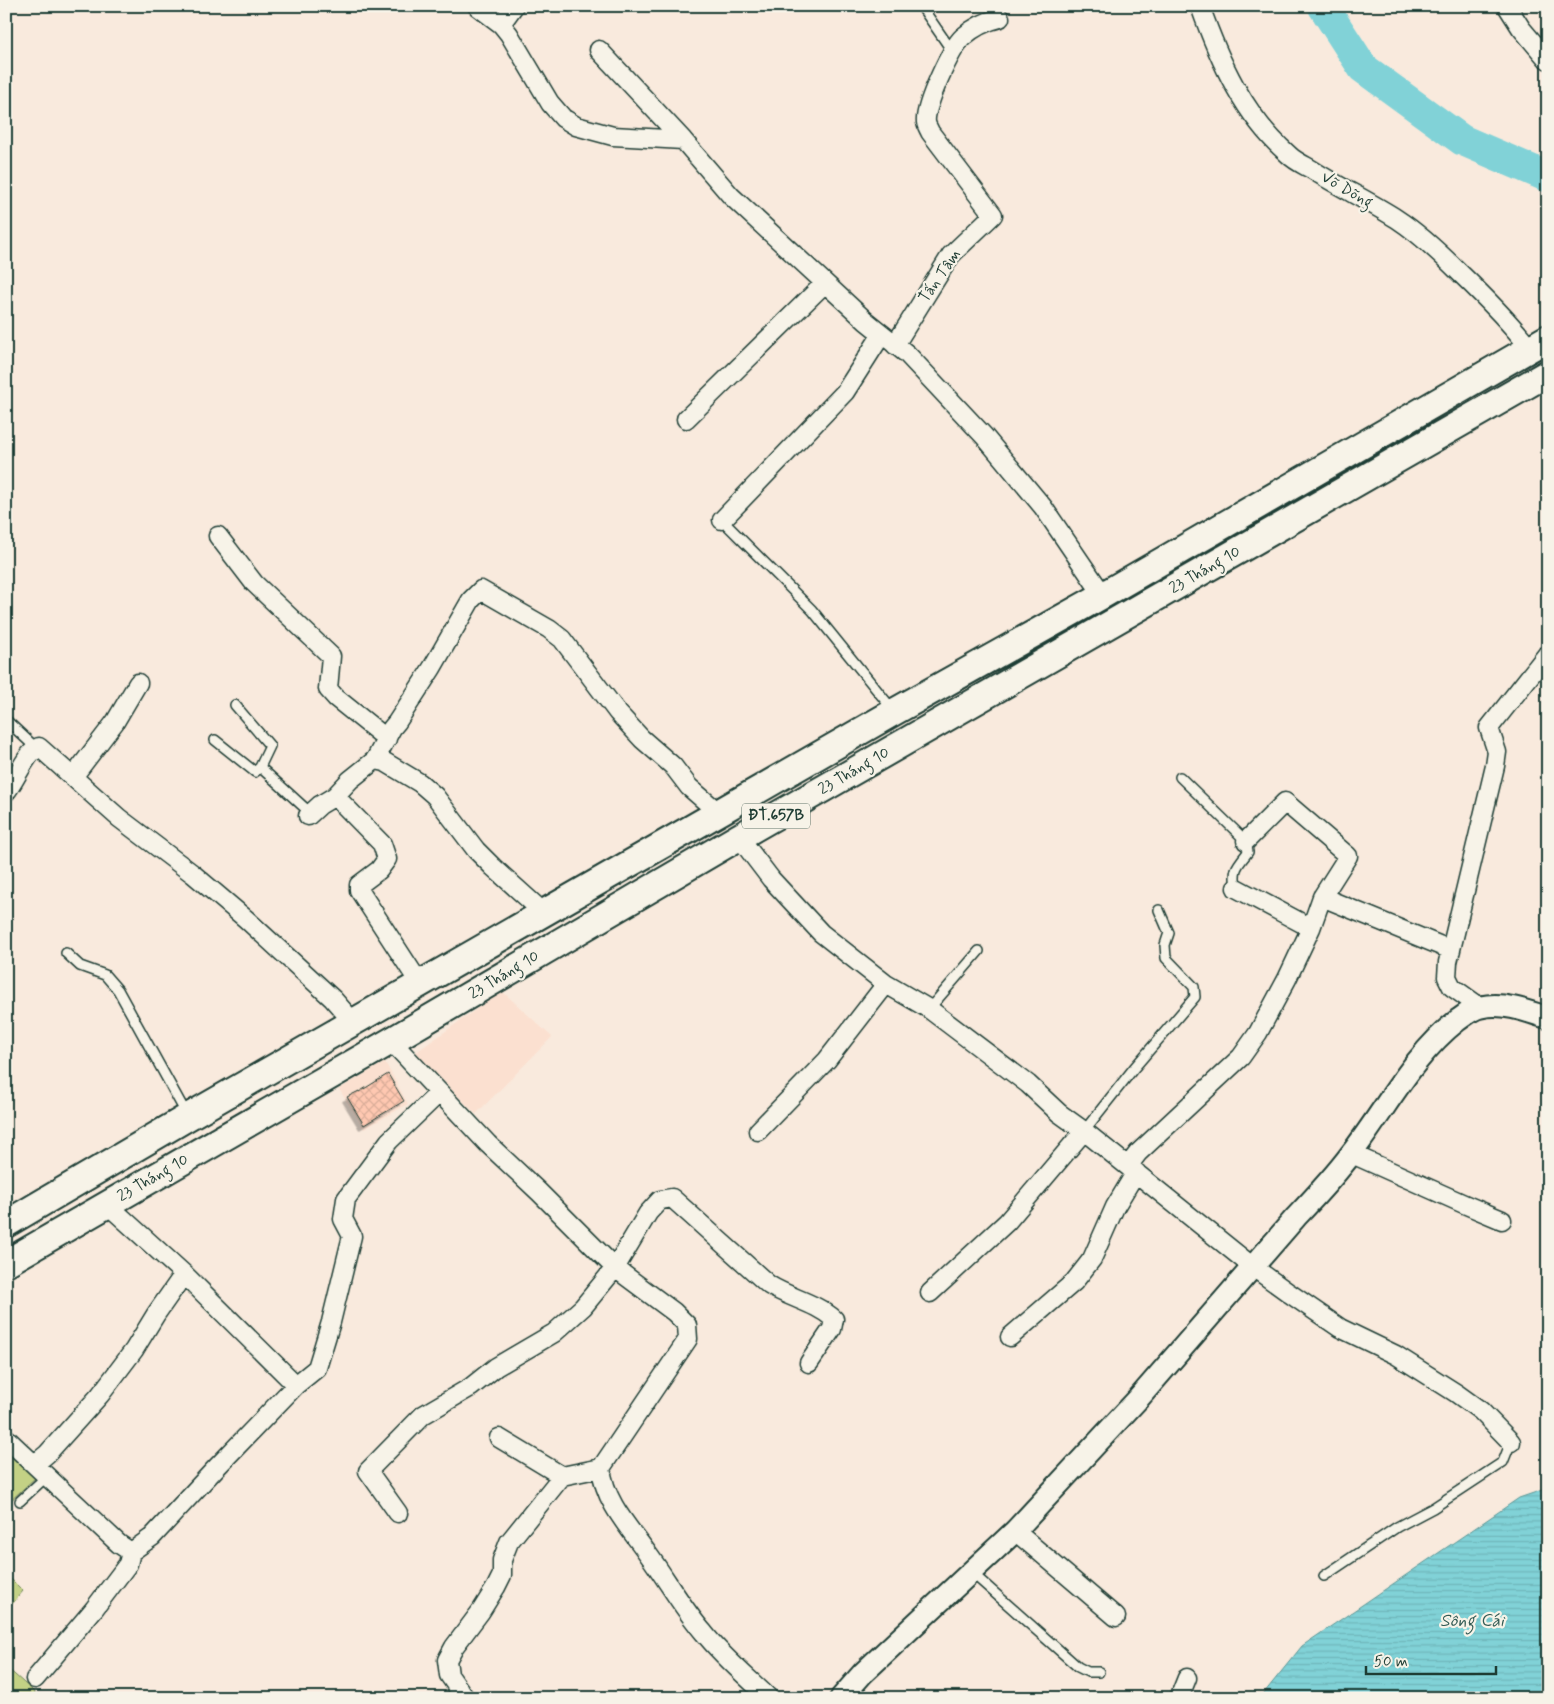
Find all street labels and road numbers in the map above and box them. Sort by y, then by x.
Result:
street label: Võ Dõng [1317,167,1377,214]
street label: Tấn Tâm [914,245,966,307]
street label: 23 Tháng 10 [1166,541,1245,600]
street label: 23 Tháng 10 [815,742,894,801]
road number: ĐT.657B [742,804,810,828]
street label: 23 Tháng 10 [465,946,544,1005]
street label: 23 Tháng 10 [114,1149,193,1208]

